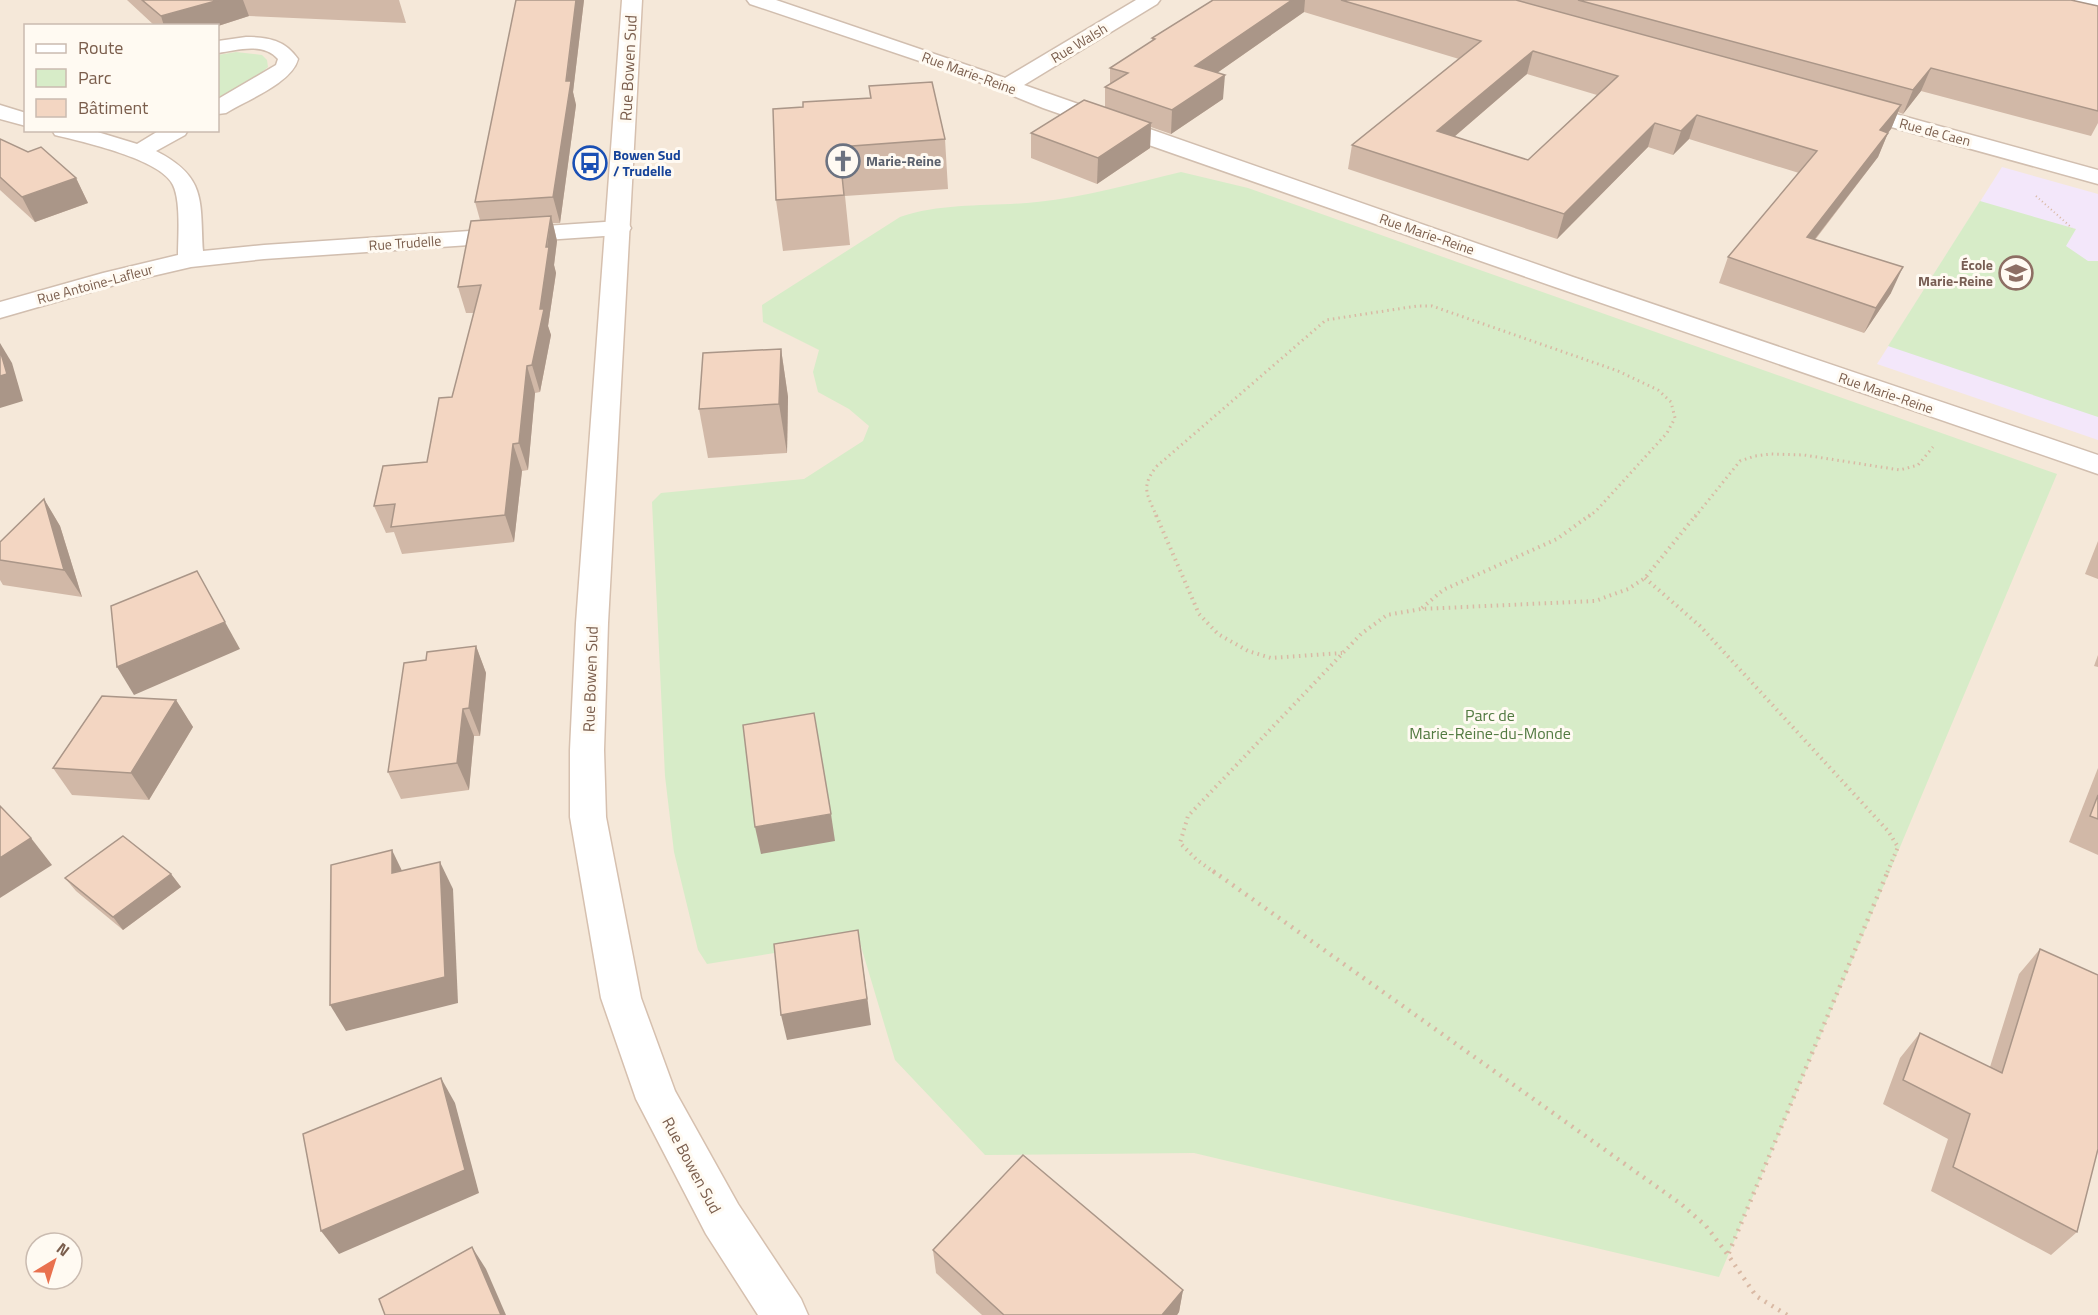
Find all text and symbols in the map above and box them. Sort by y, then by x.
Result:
street label: Rue Bowen Sud [613,14,643,122]
street label: Rue Walsh [1046,17,1111,68]
legend [24,24,219,132]
text: Route [78,34,123,61]
street label: Rue Marie-Reine [919,46,1019,99]
text: Parc [78,64,112,91]
text: Bâtiment [78,94,149,121]
street label: Rue de Caen [1897,112,1973,151]
church icon: Marie-Reine [825,143,861,179]
place label: Bowen Sud / Trudelle [613,144,681,181]
bus stop icon: Bowen Sud / Trudelle [572,145,608,181]
place label: Marie-Reine [866,150,941,171]
street label: Rue Marie-Reine [1377,207,1478,260]
street label: Rue Trudelle [368,229,442,256]
place label: École Marie-Reine [1918,254,1993,291]
school or university icon: École Marie-Reine [1998,255,2034,291]
street label: Rue Antoine-Lafleur [35,258,155,309]
street label: Rue Marie-Reine [1836,366,1937,419]
street label: Rue Bowen Sud [576,626,604,732]
park label: Parc de Marie-Reine-du-Monde [1409,703,1571,745]
street label: Rue Bowen Sud [657,1113,727,1217]
north arrow [24,1231,84,1291]
text: N [51,1236,75,1262]

